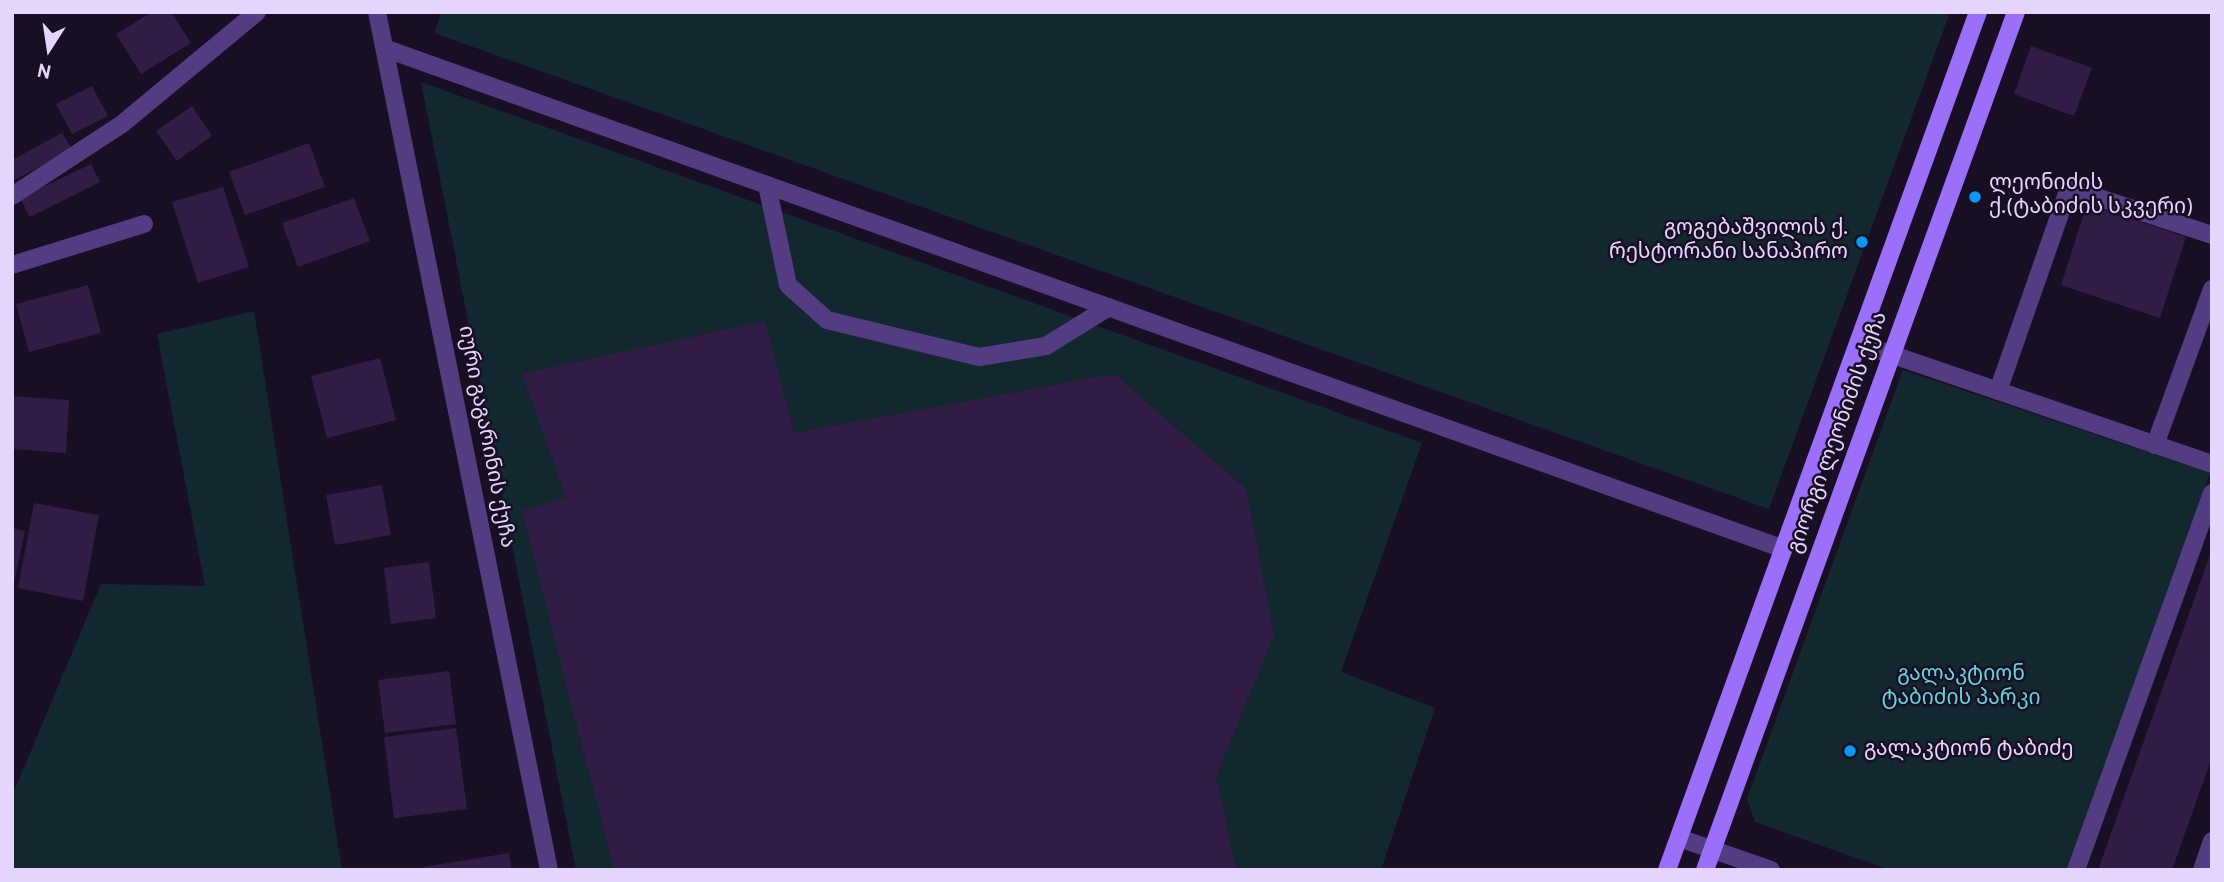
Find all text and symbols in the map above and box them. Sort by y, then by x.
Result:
north arrow [14,14,84,84]
text: N [35,56,54,83]
place label: ლეონიძის ქ.(ტაბიძის სკვერი) [1989,172,2193,222]
marker: ლეონიძის ქ.(ტაბიძის სკვერი) [1967,189,1983,205]
place label: გოგებაშვილის ქ. რესტორანი სანაპირო [1609,217,1848,267]
marker: გოგებაშვილის ქ. რესტორანი სანაპირო [1854,234,1870,250]
street label: გიორგი ლეონიძის ქუჩა [1784,309,1894,557]
street label: იური გაგარინის ქუჩა [451,324,519,550]
park label: გალაკტიონ ტაბიძის პარკი [1881,663,2041,713]
place label: გალაკტიონ ტაბიძე [1864,738,2074,764]
marker: გალაკტიონ ტაბიძე [1842,743,1858,759]

